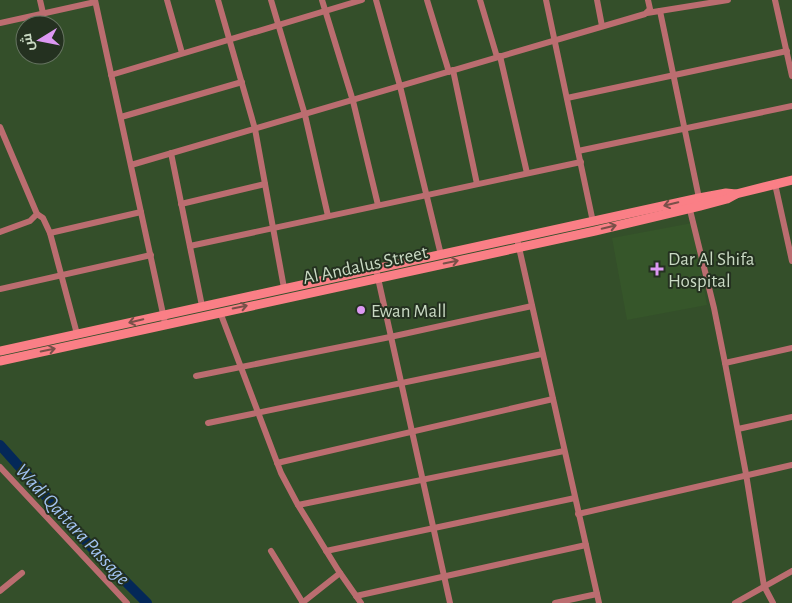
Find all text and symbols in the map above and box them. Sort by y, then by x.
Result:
north arrow [15,15,65,65]
text: ش [18,32,38,52]
one-way arrow [663,200,679,209]
one-way arrow [601,222,617,231]
street label: Al Andalus Street [301,243,430,288]
place label: Dar Al Shifa Hospital [668,250,755,291]
one-way arrow [442,257,458,266]
marker: Dar Al Shifa Hospital [650,262,664,276]
one-way arrow [232,302,248,312]
place label: Ewan Mall [371,302,447,321]
marker: Ewan Mall [355,304,367,316]
one-way arrow [128,317,144,326]
one-way arrow [39,345,55,354]
water label: Wadi Qattara Passage [11,460,134,589]

